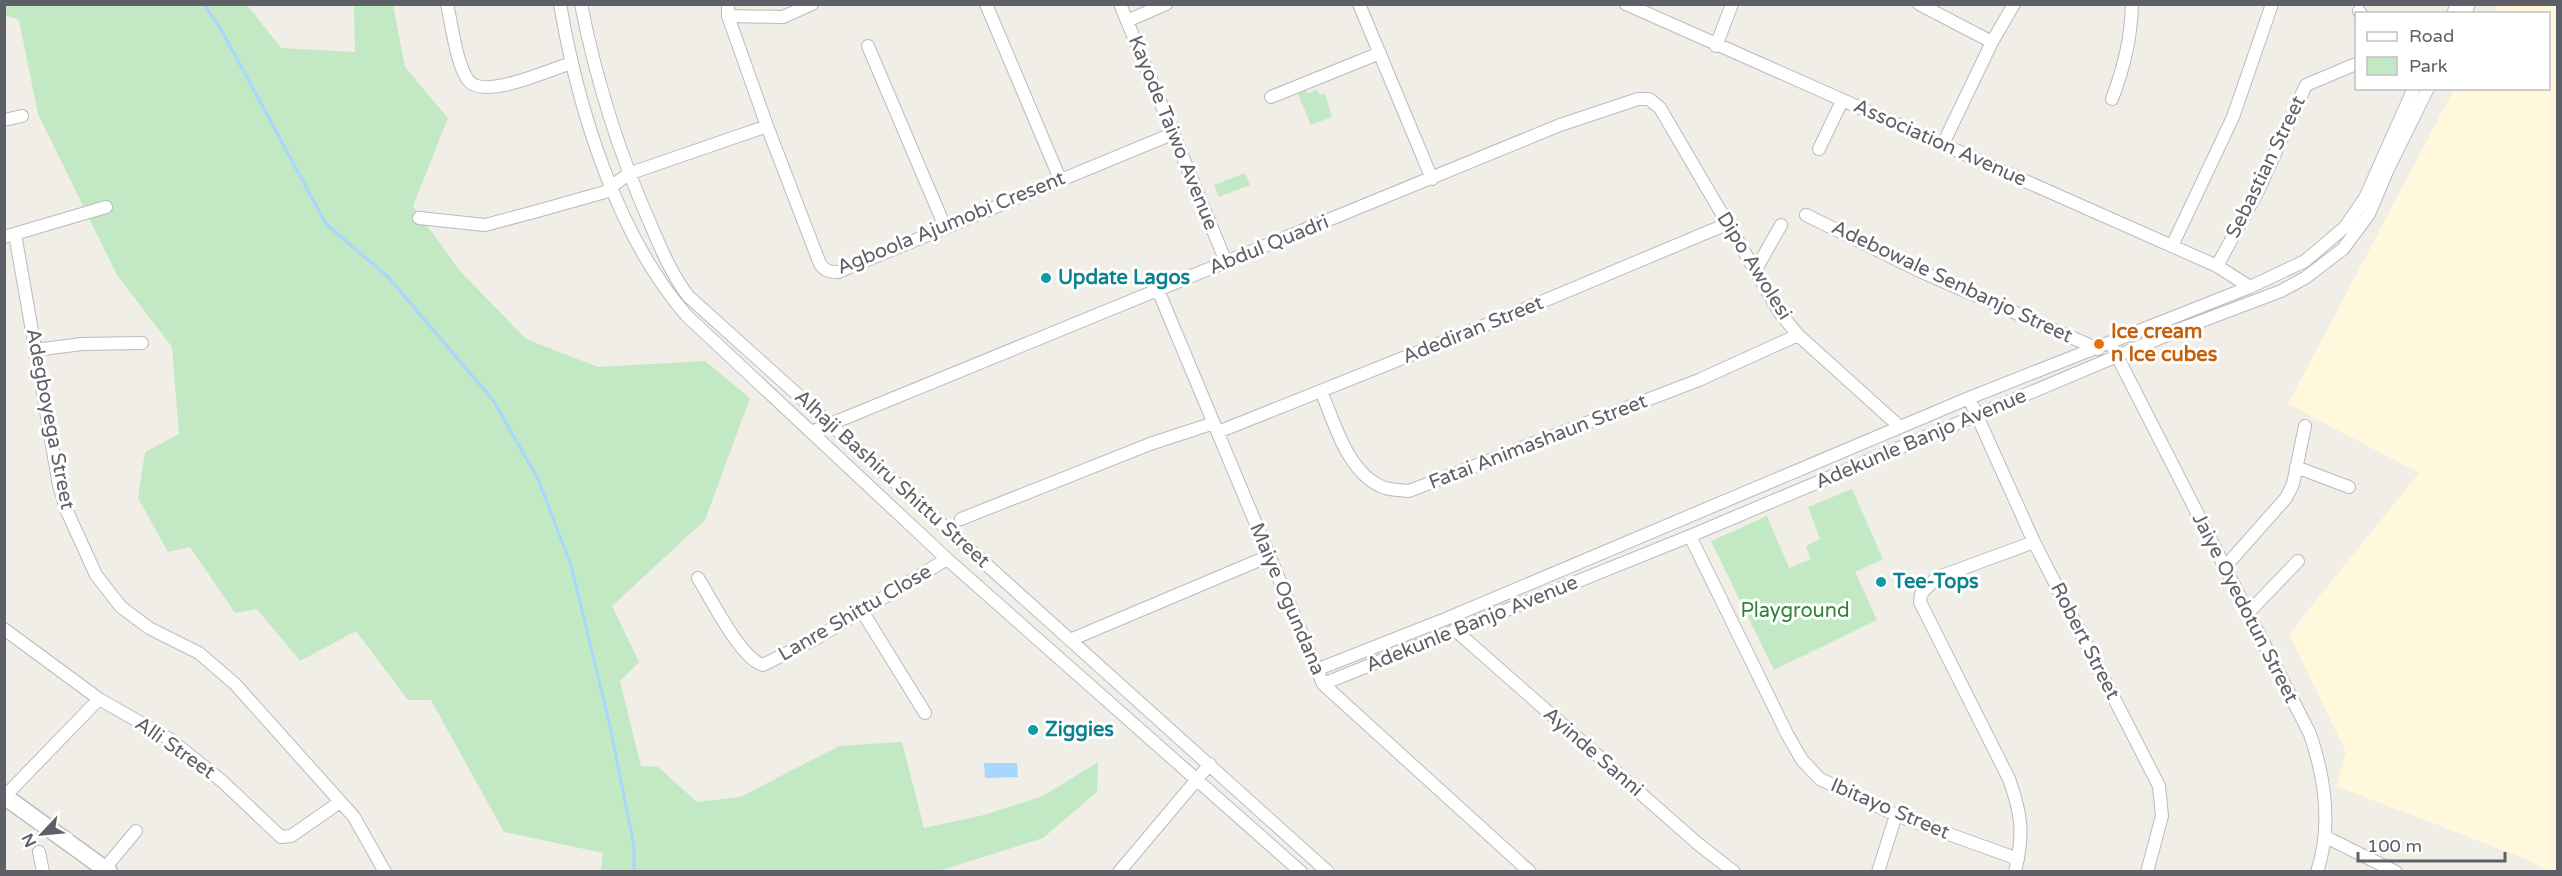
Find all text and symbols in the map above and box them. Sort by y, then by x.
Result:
legend [2355,12,2550,90]
text: Road [2409,25,2454,47]
street label: Kayode Taiwo Avenue [1123,32,1223,234]
text: Park [2409,55,2448,77]
street label: Sebastian Street [2221,92,2311,242]
street label: Association Avenue [1850,94,2030,192]
street label: Agboola Ajumobi Cresent [833,166,1069,280]
street label: Dipo Awolesi [1711,208,1797,324]
street label: Abdul Quadri [1206,210,1332,280]
street label: Adebowale Senbanjo Street [1828,216,2077,349]
place label: Update Lagos [1058,266,1191,290]
marker: Update Lagos [1039,271,1053,285]
street label: Adediran Street [1399,291,1547,369]
place label: Ice cream n Ice cubes [2111,320,2218,367]
street label: Adegboyega Street [21,326,79,512]
marker: Ice cream n Ice cubes [2092,337,2106,351]
street label: Adekunle Banjo Avenue [1812,384,2030,494]
street label: Alhaji Bashiru Shittu Street [789,385,995,573]
street label: Fatai Animashaun Street [1425,389,1651,495]
street label: Jaiye Oyedotun Street [2187,509,2303,707]
street label: Maiye Ogundana [1244,519,1330,679]
street label: Lanre Shittu Close [774,559,936,667]
street label: Adekunle Banjo Avenue [1362,570,1582,678]
place label: Tee-Tops [1892,570,1979,594]
marker: Tee-Tops [1874,575,1888,589]
street label: Robert Street [2045,579,2125,704]
park label: Playground [1740,599,1850,623]
street label: Ayinde Sanni [1538,702,1648,802]
street label: Alli Street [130,712,220,784]
place label: Ziggies [1045,718,1114,742]
marker: Ziggies [1026,723,1040,737]
street label: Ibitayo Street [1827,773,1953,845]
north arrow [12,804,72,864]
scale bar [2358,825,2505,863]
text: N [18,830,41,850]
text: 100 m [2367,835,2422,857]

